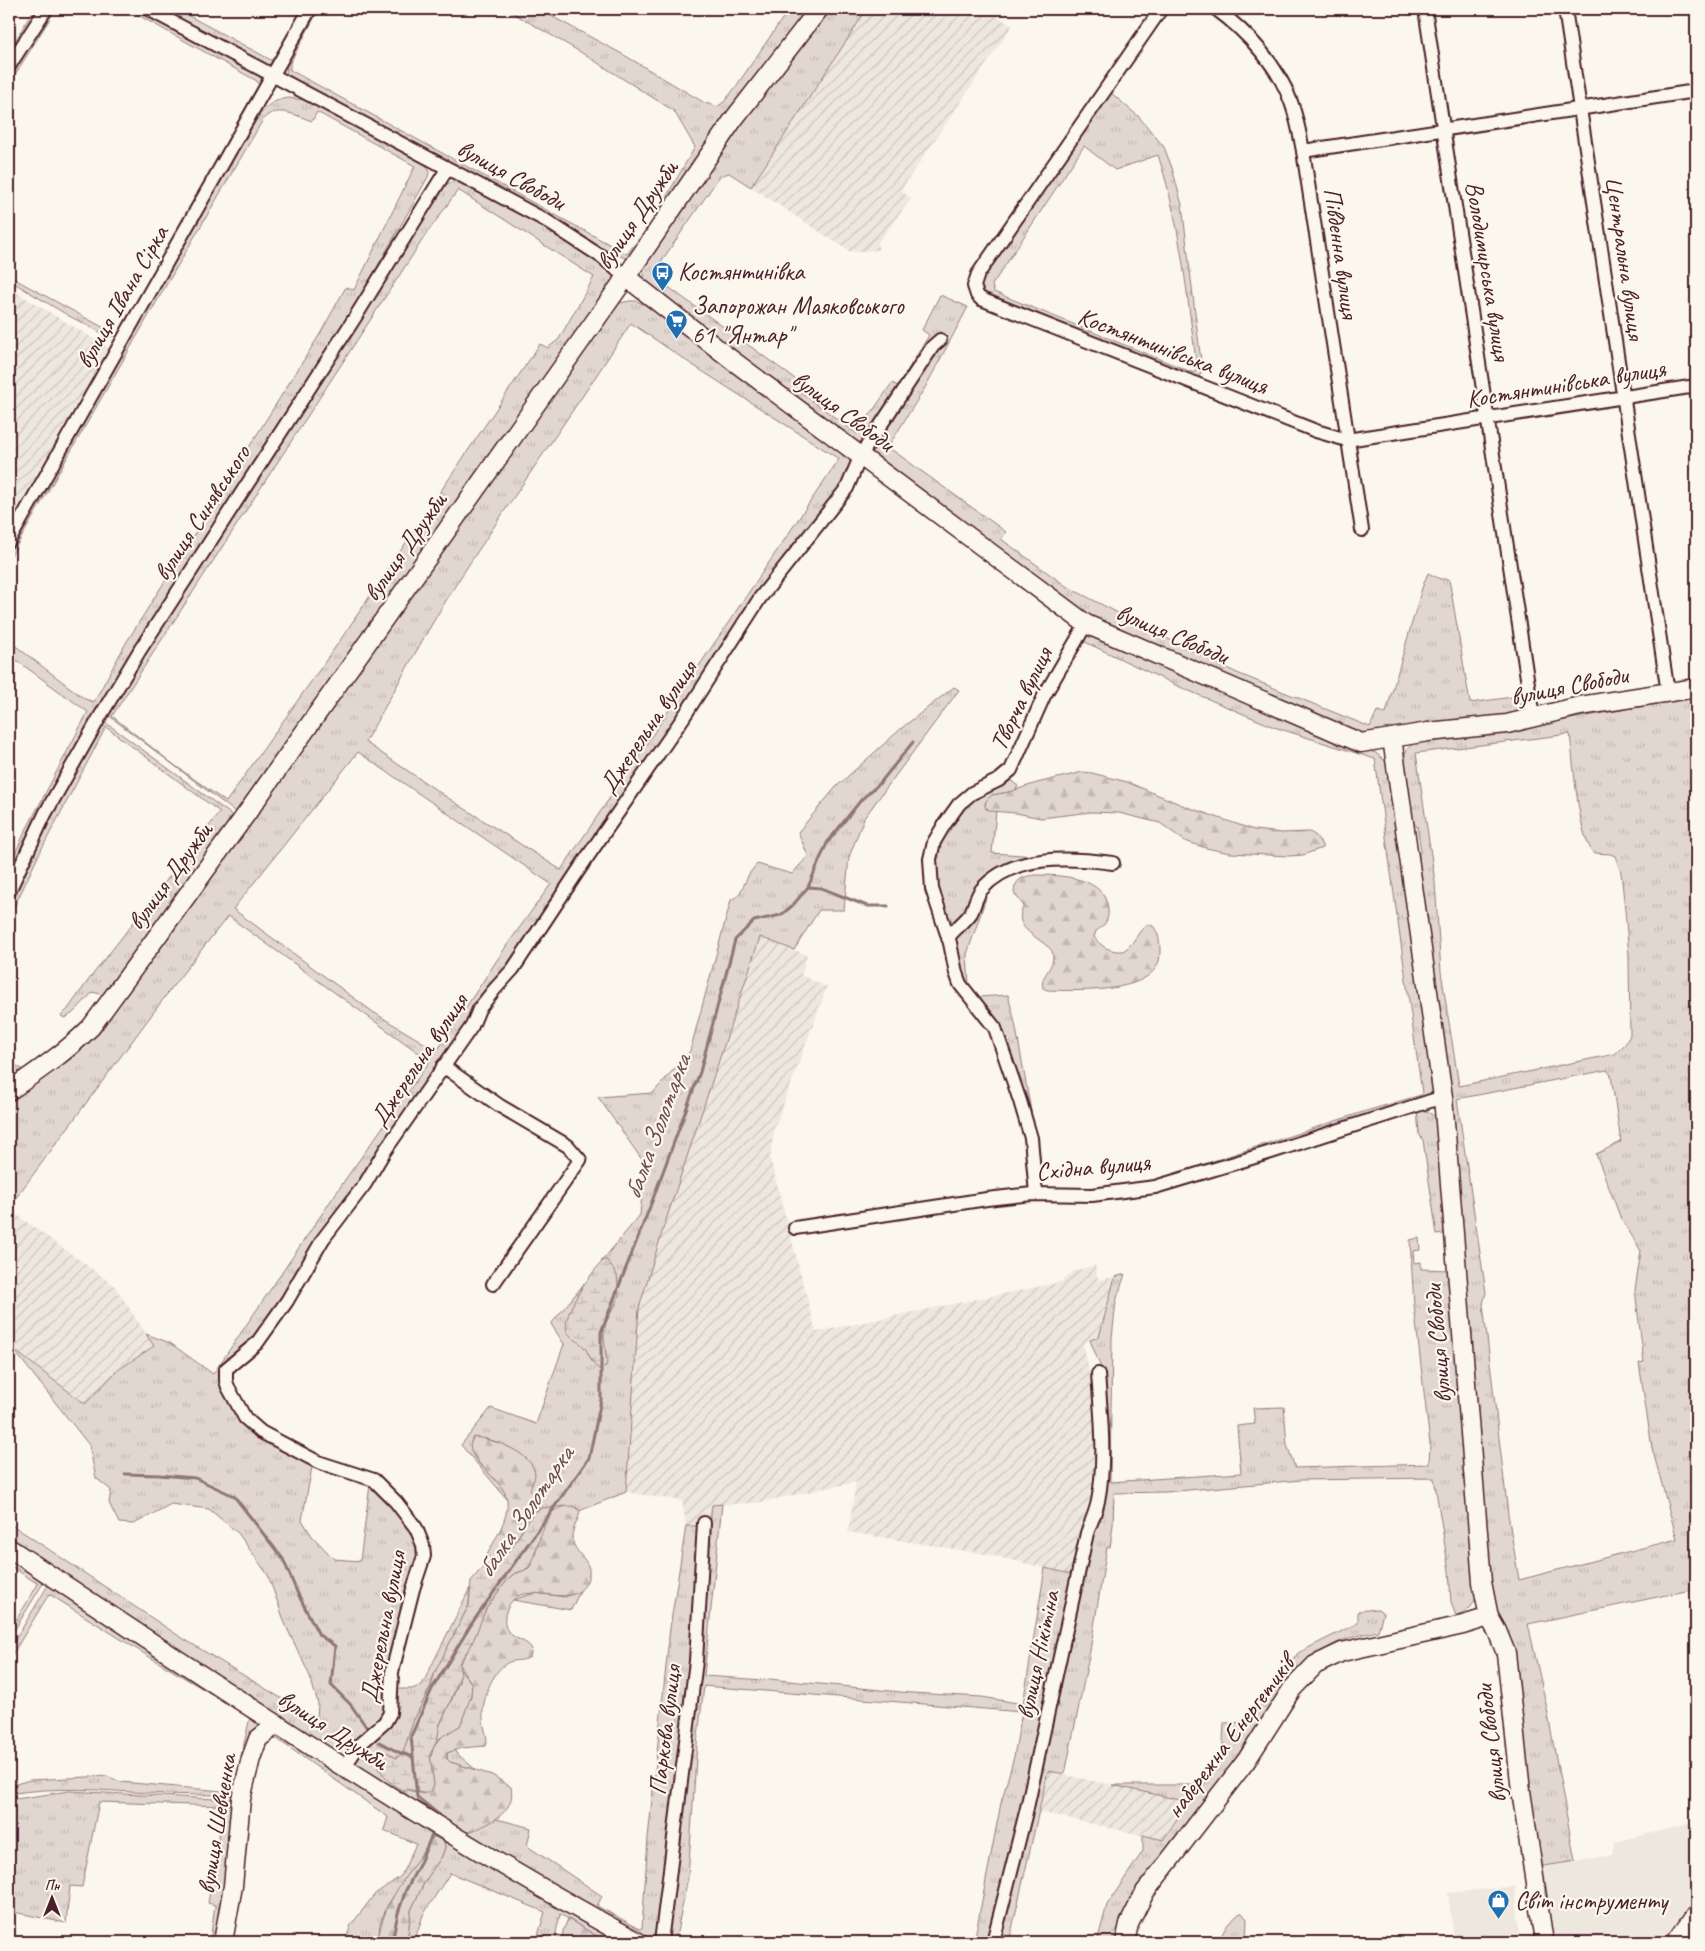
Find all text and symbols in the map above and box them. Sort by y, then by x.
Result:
street label: вулиця Свободи [451,132,573,219]
street label: вулиця Дружби [589,152,686,276]
street label: Центральна вулиця [1598,174,1653,344]
street label: Володимирська вулиця [1458,179,1518,365]
street label: Південна вулиця [1316,186,1366,322]
street label: вулиця Івана Сірка [68,218,177,374]
place label: Костянтинівка [678,256,806,288]
bus stop icon: Костянтинівка [650,260,674,291]
place label: Запорожан Маяковського 61 "Янтар" [692,290,905,351]
street label: Костянтинівська вулиця [1073,300,1273,402]
supermarket icon: Запорожан Маяковського 61 "Янтар" [664,308,688,339]
street label: Костянтинівська вулиця [1464,352,1669,416]
street label: вулиця Свободи [786,363,902,460]
street label: вулиця Синявського [146,438,258,587]
street label: вулиця Дружби [356,485,455,608]
street label: вулиця Свободи [1111,596,1235,673]
street label: Творча вулиця [982,640,1061,756]
street label: Джерельна вулиця [592,652,706,800]
street label: вулиця Свободи [1508,659,1632,713]
street label: вулиця Дружби [120,814,221,936]
street label: Джерельна вулиця [363,985,477,1133]
water label: балка Золотарка [616,1047,700,1204]
street label: Східна вулиця [1035,1146,1152,1188]
street label: вулиця Свободи [1417,1281,1459,1405]
water label: балка Золотарка [469,1437,583,1584]
street label: Джерельна вулиця [353,1546,414,1705]
street label: вулиця Нікітіна [1009,1586,1068,1722]
street label: набережна Енергетиків [1158,1644,1305,1825]
street label: Паркова вулиця [641,1661,689,1797]
street label: вулиця Свободи [1468,1681,1514,1805]
street label: вулиця Дружби [272,1682,396,1779]
street label: вулиця Шевченка [190,1749,244,1896]
north arrow [28,1874,78,1924]
text: Пн [45,1877,60,1894]
place label: Світ інструменту [1515,1885,1670,1917]
shop icon: Світ інструменту [1487,1889,1511,1920]

